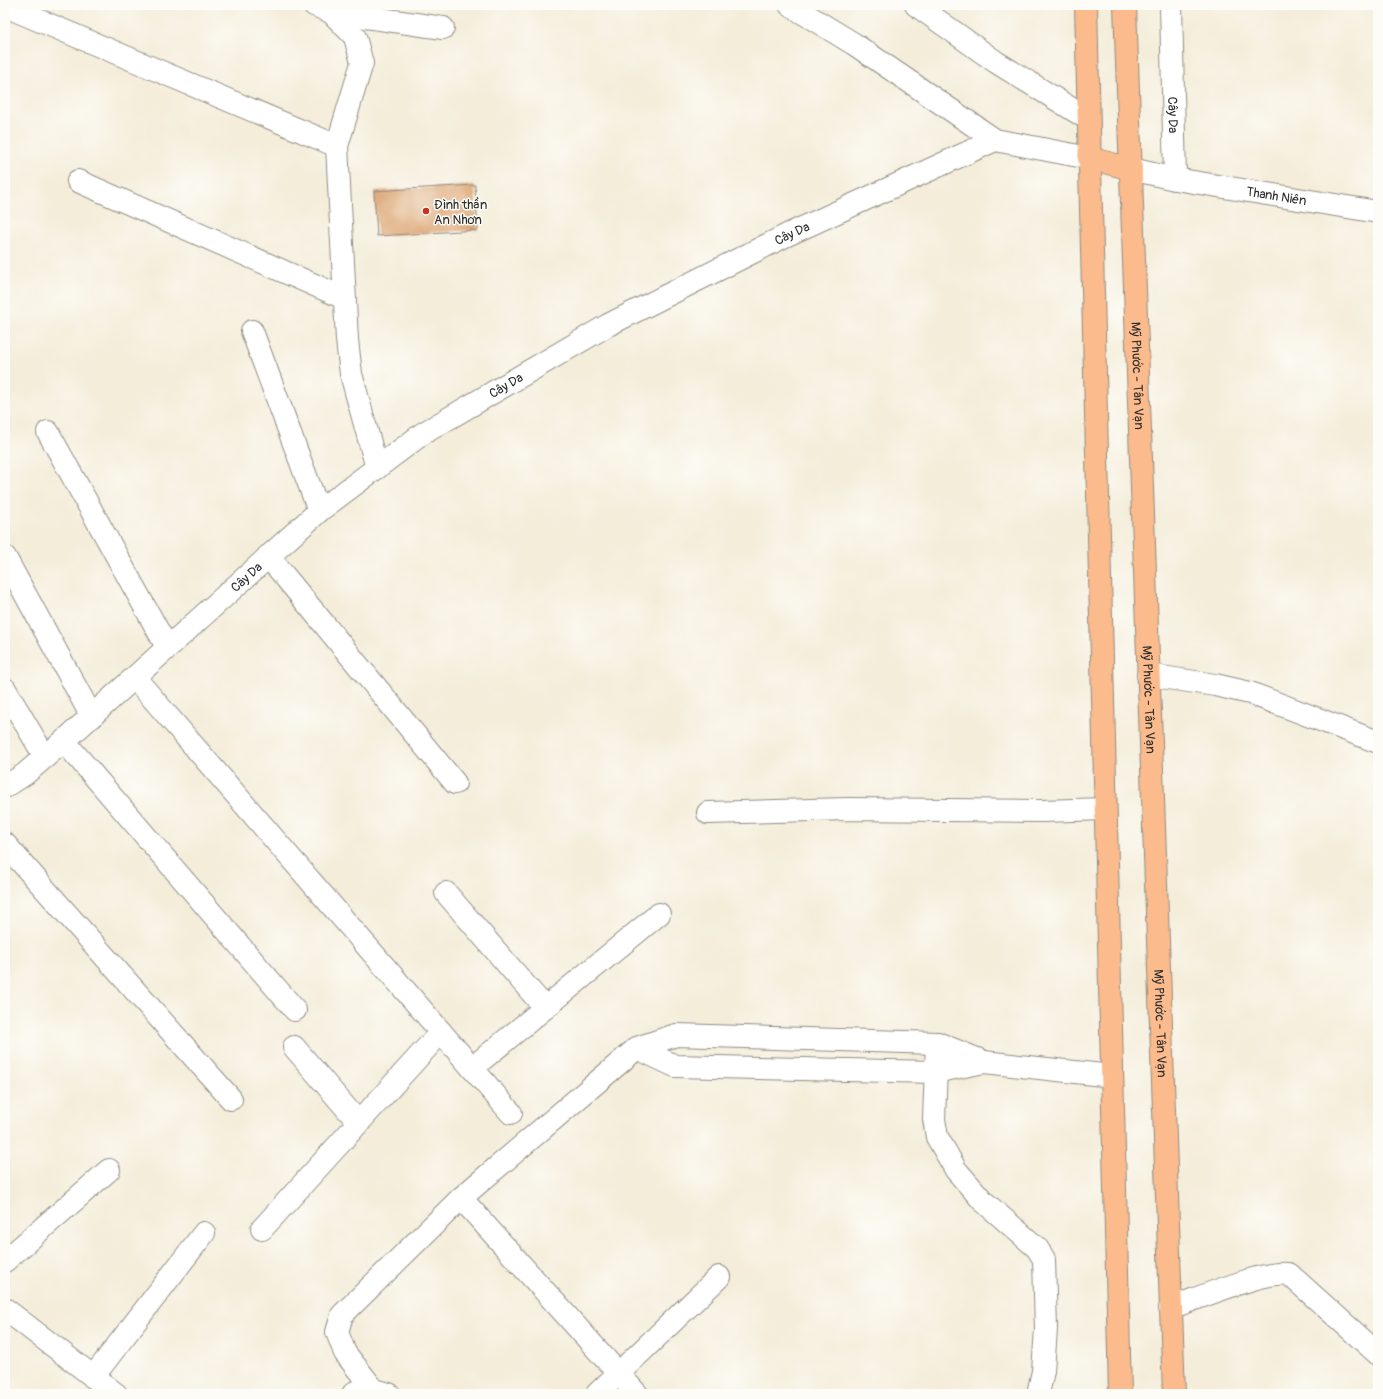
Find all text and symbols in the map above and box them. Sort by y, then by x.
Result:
street label: Cây Da [1164,96,1181,134]
street label: Thanh Niên [1245,184,1308,209]
place label: Đình thần An Nhơn [434,196,487,228]
marker: Đình thần An Nhơn [421,206,431,216]
street label: Cây Da [772,219,812,249]
street label: Mỹ Phước - Tân Vạn [1127,321,1147,430]
street label: Cây Da [486,370,526,402]
street label: Cây Da [228,559,266,596]
street label: Mỹ Phước - Tân Vạn [1139,645,1158,754]
street label: Mỹ Phước - Tân Vạn [1150,969,1170,1078]

